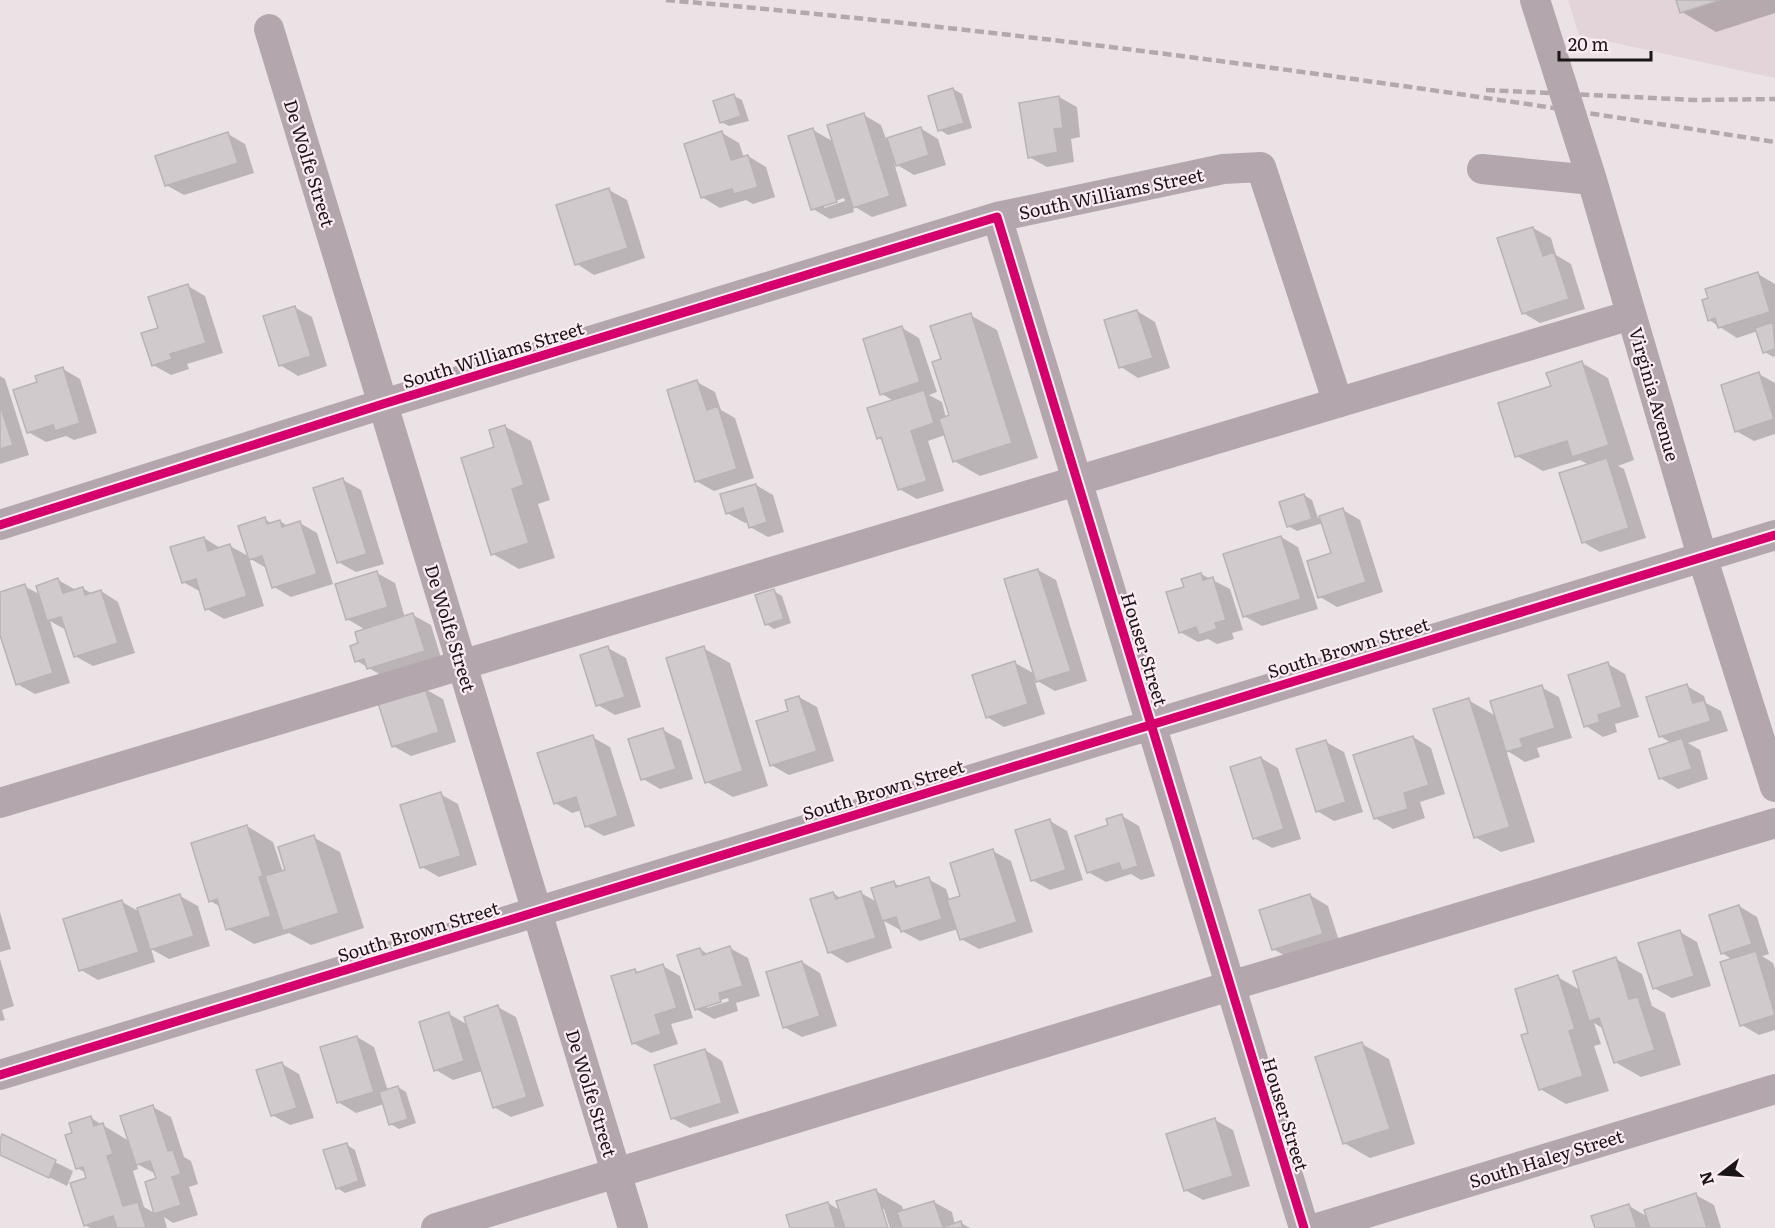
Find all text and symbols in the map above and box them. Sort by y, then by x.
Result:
scale bar [1559,24,1650,62]
text: 20 m [1568,30,1609,57]
street label: De Wolfe Street [278,96,342,231]
street label: South Williams Street [1016,160,1207,226]
street label: South Williams Street [399,313,588,394]
street label: Virginia Avenue [1623,324,1687,464]
street label: De Wolfe Street [419,561,483,696]
street label: Houser Street [1115,589,1175,710]
street label: South Brown Street [1264,609,1433,684]
street label: South Brown Street [799,751,968,826]
street label: South Brown Street [334,893,503,968]
street label: De Wolfe Street [560,1026,624,1161]
street label: Houser Street [1256,1054,1316,1175]
street label: South Haley Street [1466,1121,1627,1194]
north arrow [1691,1144,1751,1204]
text: N [1692,1169,1719,1189]

